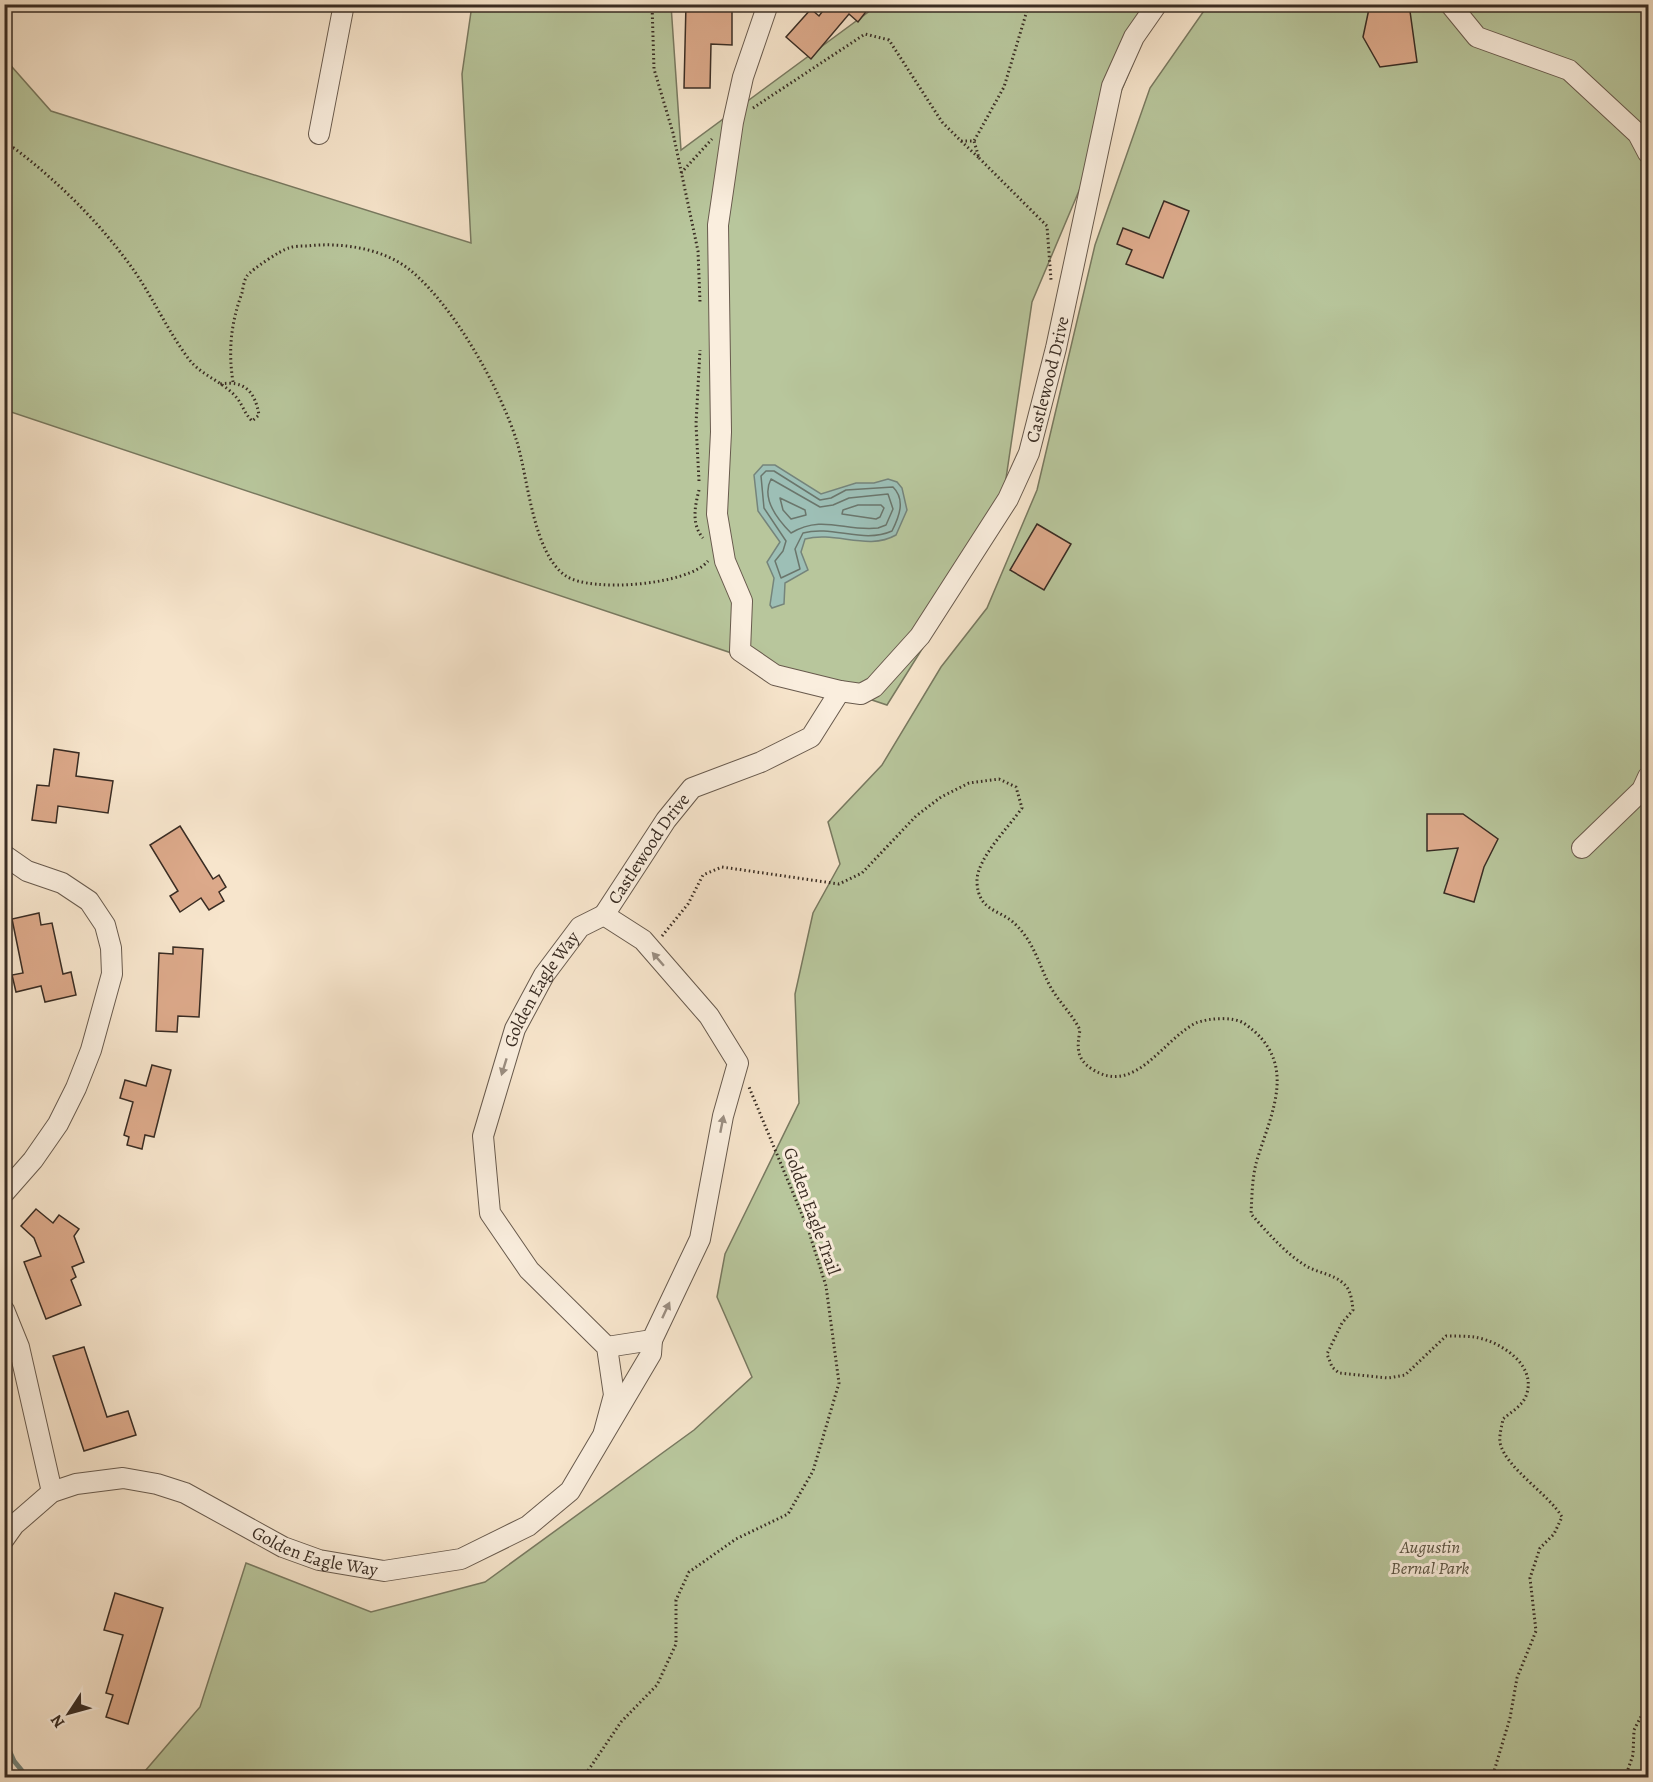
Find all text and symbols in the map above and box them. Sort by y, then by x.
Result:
street label: Castlewood Drive [1020,314,1074,445]
street label: Castlewood Drive [602,788,695,909]
street label: Golden Eagle Way [498,925,585,1050]
one-way arrow [652,951,665,967]
one-way arrow [499,1058,508,1076]
one-way arrow [718,1114,727,1133]
street label: Golden Eagle Trail [778,1144,846,1278]
one-way arrow [662,1301,671,1318]
street label: Golden Eagle Way [248,1520,381,1582]
park label: Augustin Bernal Park [1391,1535,1469,1580]
north arrow [39,1683,99,1743]
text: N [45,1710,70,1732]

